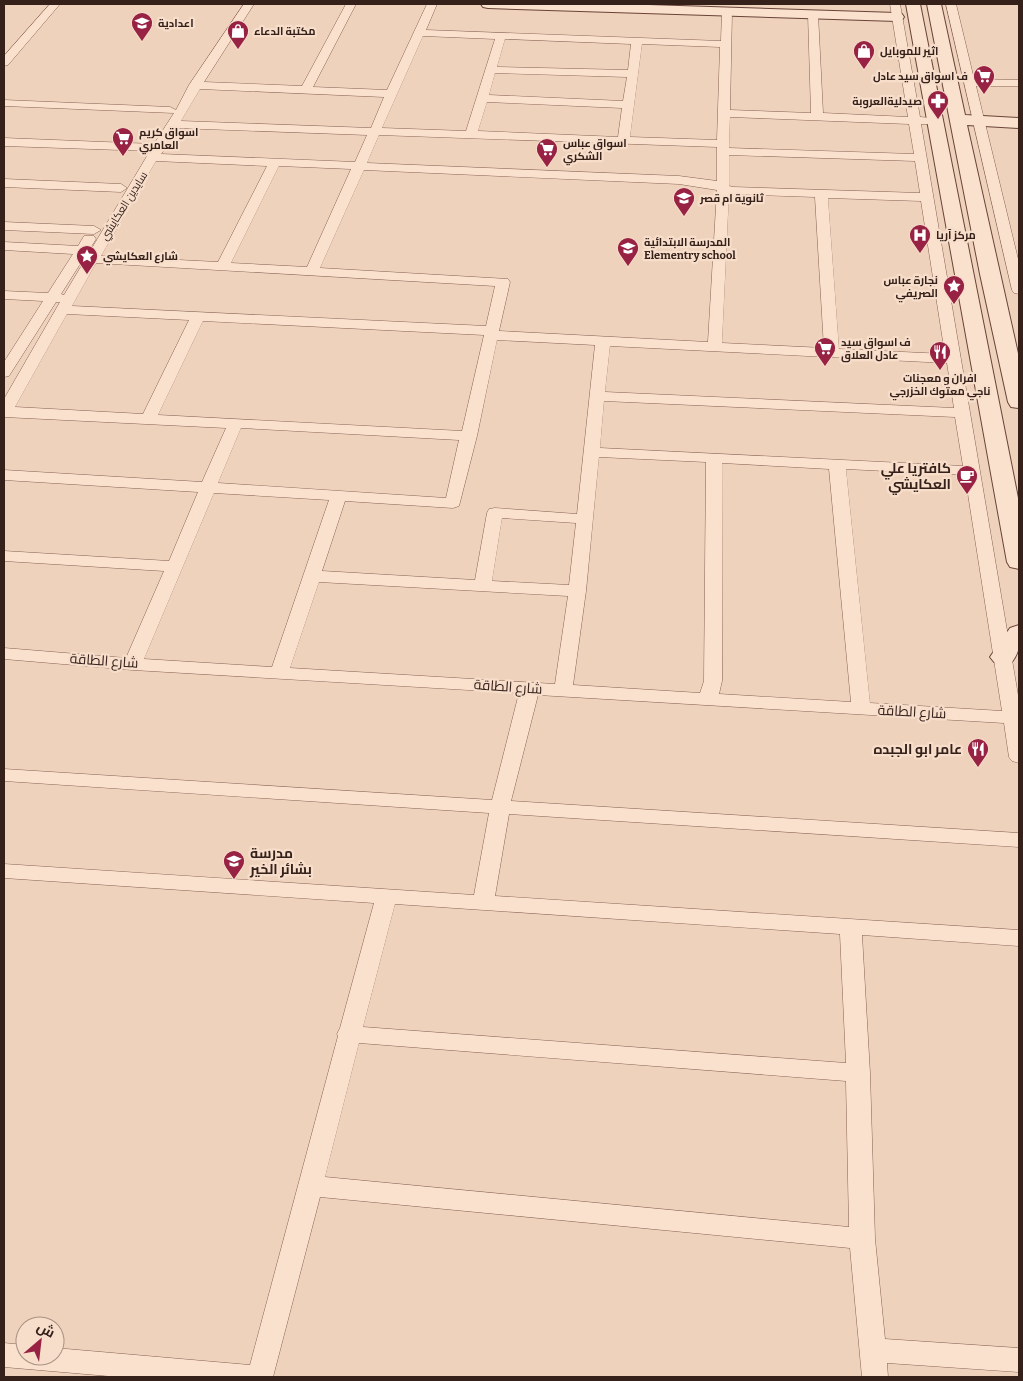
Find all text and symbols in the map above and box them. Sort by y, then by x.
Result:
school or university icon: اعدادية [130,11,154,42]
place label: اعدادية [158,17,194,30]
shop icon: مكتبة الدعاء [226,19,250,50]
place label: مكتبة الدعاء [254,25,316,38]
shop icon: اثير للموبايل [852,39,876,70]
place label: اثير للموبايل [880,45,939,59]
supermarket icon: ف اسواق سيد عادل [972,64,996,95]
place label: ف اسواق سيد عادل [873,70,968,84]
pharmacy icon: صيدليةالعروبة [926,89,950,120]
place label: صيدليةالعروبة [852,95,922,109]
supermarket icon: اسواق كريم العامري [111,126,135,157]
place label: اسواق كريم العامري [139,126,198,155]
supermarket icon: اسواق عباس الشكري [535,137,559,168]
place label: اسواق عباس الشكري [563,137,627,166]
street label: سايدين العكايشي [98,169,151,243]
school or university icon: ثانوية ام قصر [672,186,696,217]
place label: ثانوية ام قصر [699,192,765,206]
hospital icon: مركز آريا [908,223,932,254]
place label: مركز آريا [936,229,976,242]
school or university icon: المدرسة الابتدائية Elementry school [616,236,640,267]
place label: المدرسة الابتدائية Elementry school [644,236,736,262]
place icon: شارع العكايشي [75,244,99,275]
place label: شارع العكايشي [103,250,178,266]
place label: نجارة عباس الصريفي [884,274,938,303]
place icon: نجارة عباس الصريفي [942,274,966,305]
supermarket icon: ف اسواق سيد عادل العلاق [813,336,837,367]
place label: ف اسواق سيد عادل العلاق [841,336,911,363]
restaurant icon: افران و معجنات ناجي معتوك الخزرجي [928,340,952,371]
place label: افران و معجنات ناجي معتوك الخزرجي [889,372,991,401]
place label: كافتريا علي العكايشي [881,460,951,495]
cafe icon: كافتريا علي العكايشي [955,464,979,495]
street label: شارع الطاقة [69,650,139,672]
street label: شارع الطاقة [473,676,543,698]
street label: شارع الطاقة [877,702,947,722]
restaurant icon: عامر ابو الجبده [966,737,990,768]
place label: عامر ابو الجبده [874,741,962,758]
place label: مدرسة بشائر الخير [249,845,312,878]
school or university icon: مدرسة بشائر الخير [222,849,246,880]
north arrow [15,1316,65,1366]
text: ش [34,1318,58,1342]

